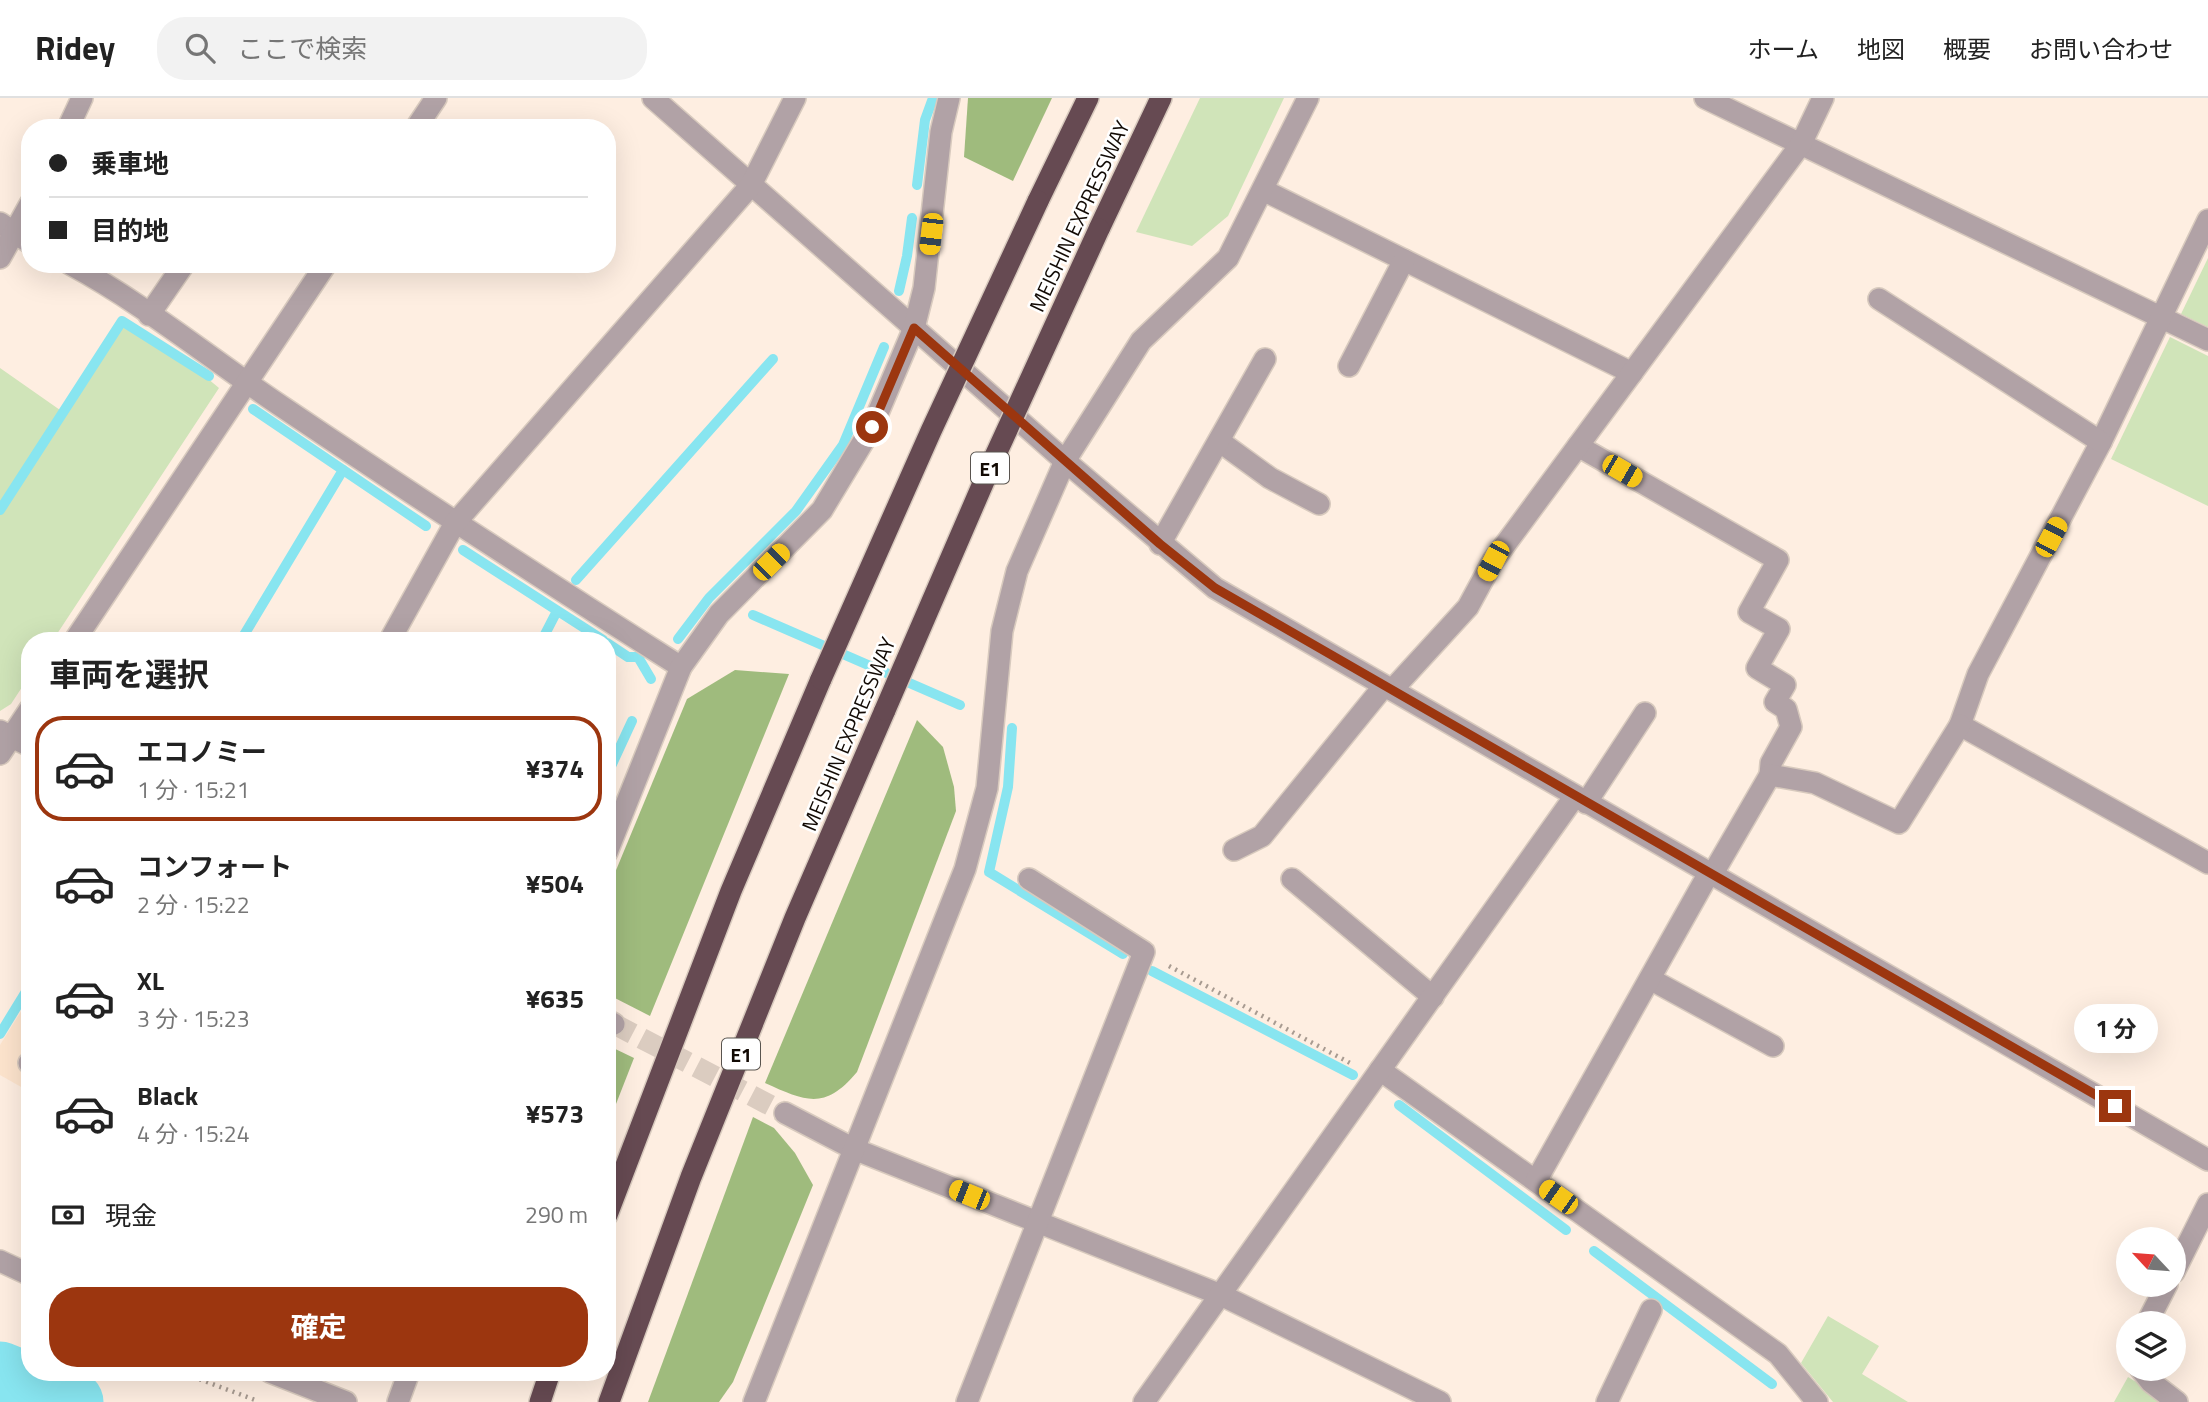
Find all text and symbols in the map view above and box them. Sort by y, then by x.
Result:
search box [157,17,647,80]
text: Ridey [35,23,115,73]
icon: search [181,29,219,67]
text: ここで検索 [237,29,367,68]
text: ホーム [1748,31,1819,67]
text: 地図 [1857,31,1905,67]
text: 概要 [1943,31,1991,67]
text: お問い合わせ [2029,31,2173,67]
street label: MEISHIN EXPRESSWAY [1021,114,1138,317]
text: 乗車地 [91,144,169,183]
text: 目的地 [91,211,169,250]
car [919,212,944,256]
route start [856,411,888,443]
car [1599,451,1646,491]
road number: E1 [971,452,1009,484]
car [2032,514,2071,560]
car [1474,538,1513,584]
car [749,540,794,584]
street label: MEISHIN EXPRESSWAY [793,631,904,836]
text: 車両を選択 [49,650,209,698]
text: エコノミー [137,732,267,771]
icon: car [53,737,116,800]
text: ¥374 [526,749,584,788]
text: 1 分 · 15:21 [137,772,250,807]
text: コンフォート [137,847,292,886]
icon: car [53,852,116,915]
text: ¥504 [526,864,584,903]
text: 2 分 · 15:22 [137,887,250,922]
text: XL [137,961,164,1000]
icon: car [53,967,116,1030]
text: ¥635 [526,979,584,1018]
text: 3 分 · 15:23 [137,1001,250,1036]
callout: 1 分 [2073,1004,2157,1054]
text: 1 分 [2096,1011,2136,1046]
road number: E1 [722,1038,760,1070]
text: Black [137,1076,198,1115]
icon: car [53,1082,116,1145]
route end [2099,1090,2131,1122]
text: ¥573 [526,1094,584,1133]
text: 4 分 · 15:24 [137,1116,250,1151]
car [1535,1176,1582,1218]
car [946,1177,993,1213]
icon: cash [49,1196,87,1234]
text: 現金 [105,1196,157,1235]
text: 290 m [525,1197,588,1232]
north arrow [2116,1227,2186,1297]
map controls [2116,1227,2186,1381]
button: 確定 [49,1287,588,1367]
button: layers [2116,1311,2186,1381]

